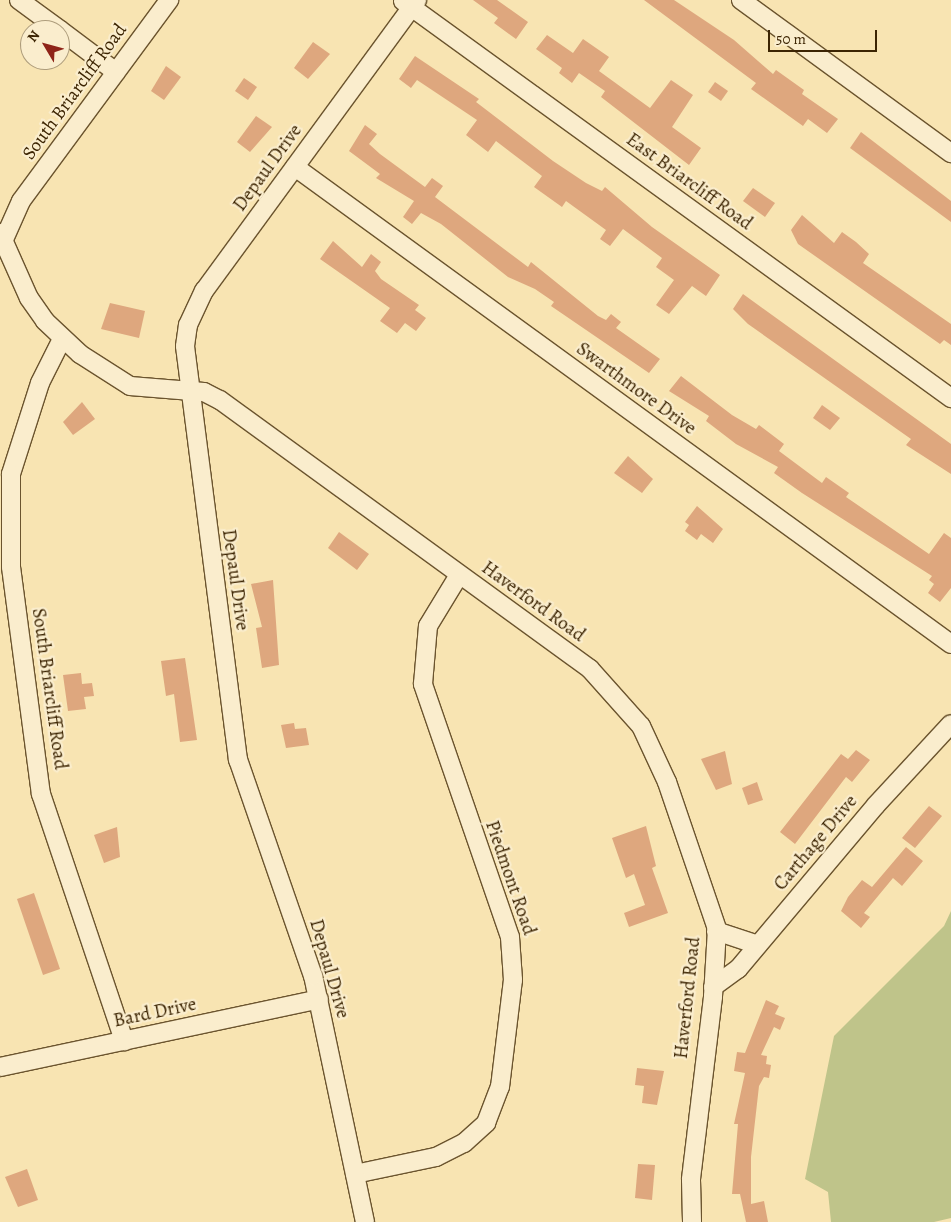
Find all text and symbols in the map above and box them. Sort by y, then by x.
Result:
street label: South Briarcliff Road [18,19,132,165]
north arrow [20,20,70,70]
scale bar [771,20,880,52]
text: N [23,26,44,46]
text: 50 m [776,29,806,49]
street label: Depaul Drive [229,120,307,216]
street label: East Briarcliff Road [621,129,757,235]
street label: Swarthmore Drive [572,338,700,440]
street label: Depaul Drive [217,528,253,632]
street label: Haverford Road [477,557,589,647]
street label: South Briarcliff Road [26,607,72,771]
street label: Carthage Drive [769,791,863,895]
street label: Piedmont Road [480,818,540,938]
street label: Depaul Drive [304,917,354,1021]
street label: Haverford Road [670,936,706,1060]
street label: Bard Drive [112,993,198,1033]

